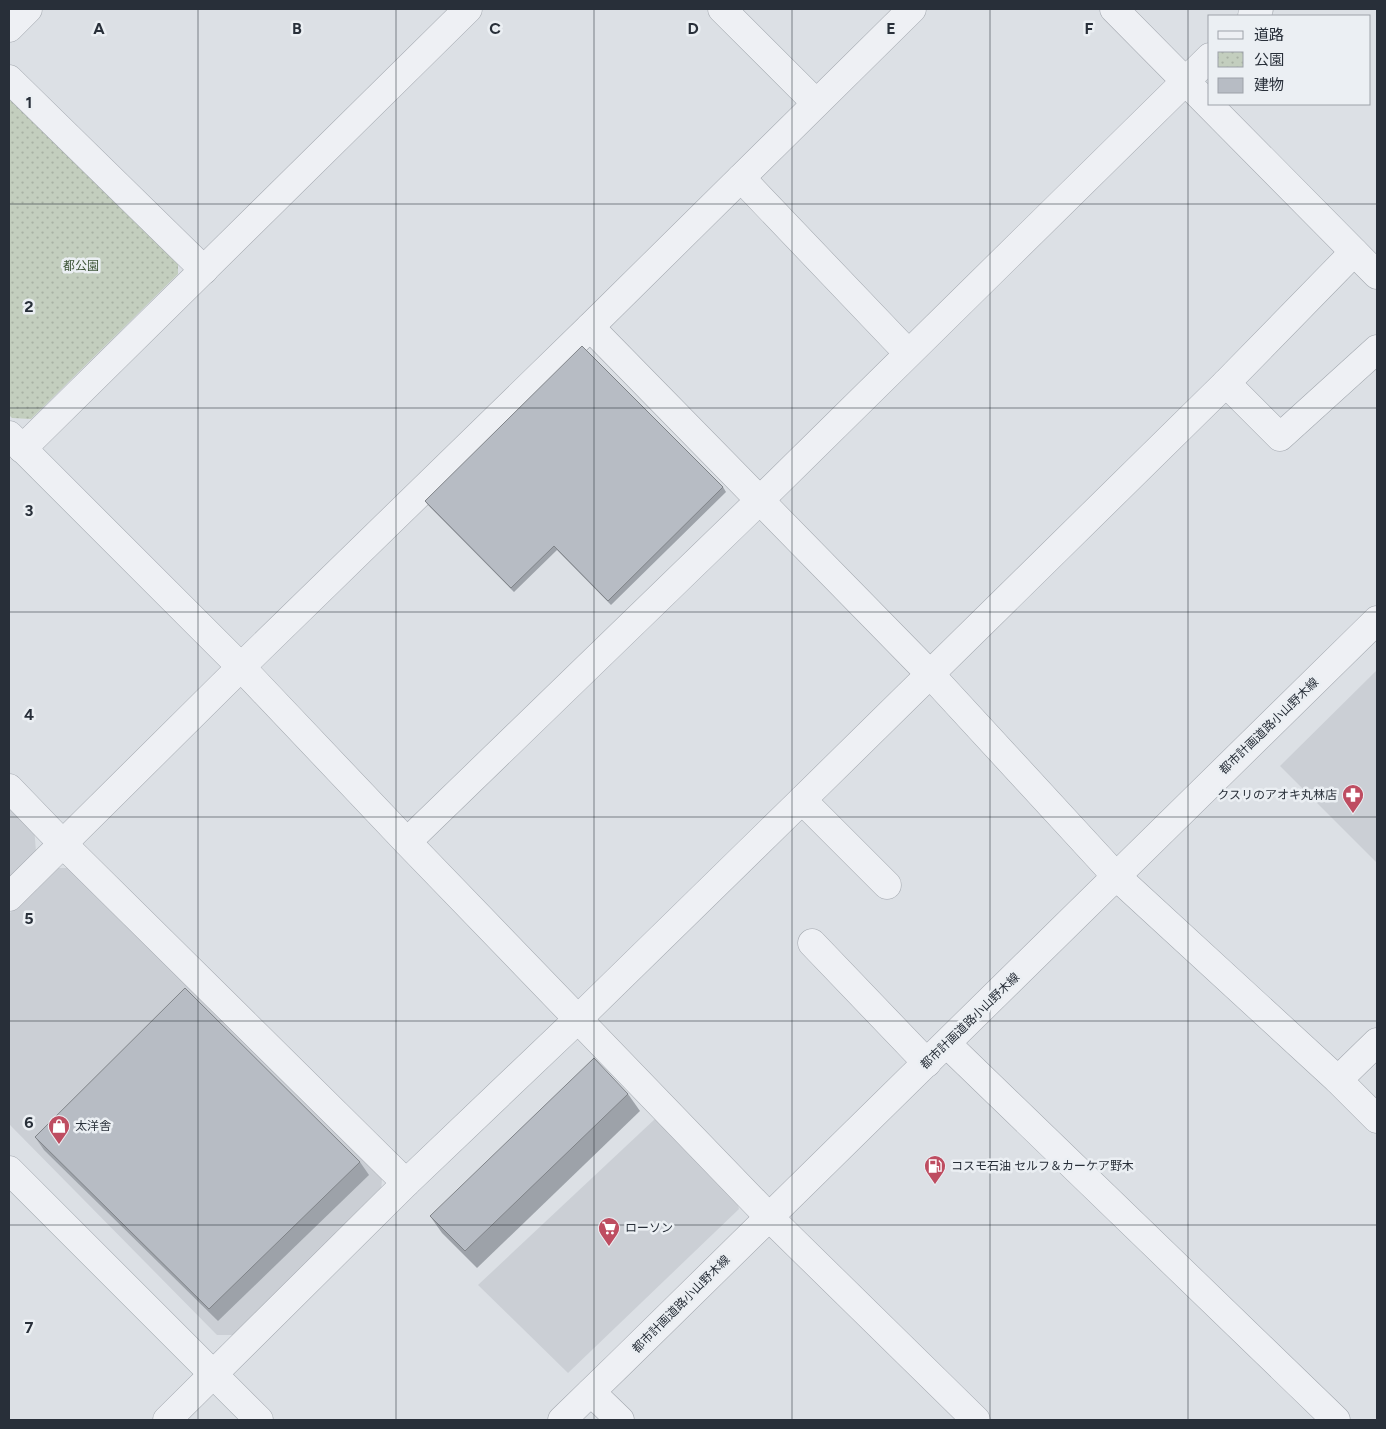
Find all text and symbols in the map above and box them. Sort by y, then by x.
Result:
legend [1208,15,1371,105]
text: A [93,19,105,38]
text: B [292,19,302,38]
text: C [489,19,501,38]
text: D [687,19,699,38]
text: E [886,19,896,38]
text: F [1085,19,1094,38]
text: 道路 [1254,26,1284,44]
text: 公園 [1254,51,1284,69]
text: 建物 [1254,76,1284,94]
text: 1 [26,93,32,112]
park label: 都公園 [63,259,99,273]
text: 2 [24,297,34,316]
text: 3 [25,501,34,520]
street label: 都市計画道路小山野木線 [1217,675,1321,777]
text: 4 [24,705,34,724]
pharmacy icon: クスリのアオキ丸林店 [1341,783,1365,814]
place label: クスリのアオキ丸林店 [1217,788,1337,802]
text: 5 [24,909,34,928]
street label: 都市計画道路小山野木線 [918,970,1022,1072]
text: 6 [24,1113,34,1132]
shop icon: 太洋舎 [47,1114,71,1145]
place label: 太洋舎 [75,1119,111,1133]
fuel station icon: コスモ石油 セルフ＆カーケア野木 [923,1154,947,1185]
place label: コスモ石油 セルフ＆カーケア野木 [951,1159,1134,1173]
supermarket icon: ローソン [597,1216,621,1247]
place label: ローソン [625,1221,673,1235]
street label: 都市計画道路小山野木線 [629,1252,733,1356]
text: 7 [25,1318,34,1337]

